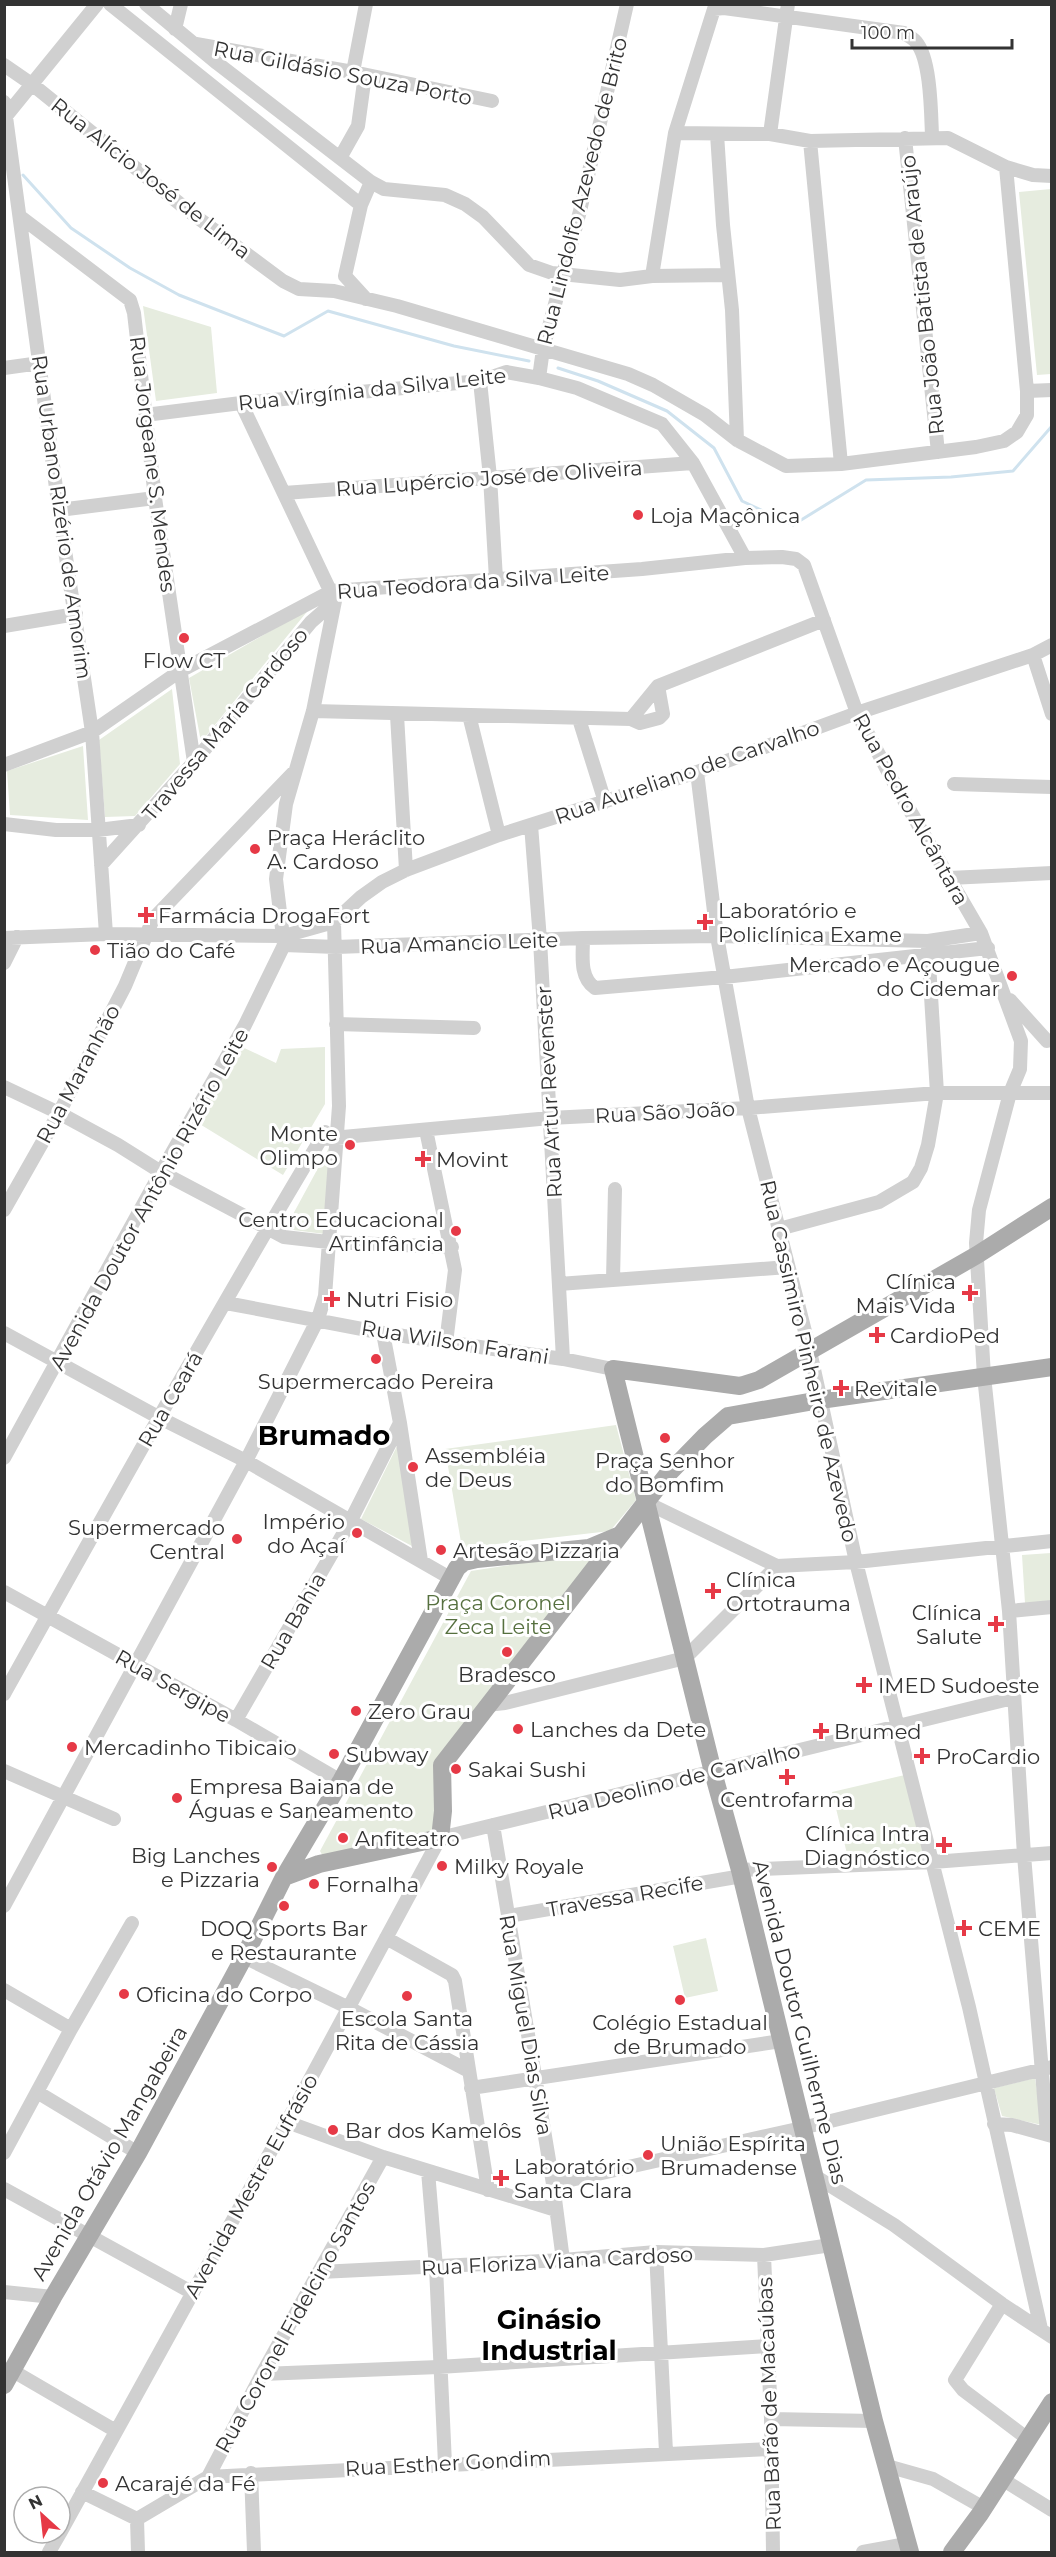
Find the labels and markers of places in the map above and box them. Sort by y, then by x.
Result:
place label: Loja Maçônica [650,503,800,528]
marker: Loja Maçônica [631,508,645,522]
marker: Flow CT [177,631,191,645]
place label: Flow CT [143,648,225,673]
place label: Praça Heráclito A. Cardoso [267,825,425,874]
marker: Praça Heráclito A. Cardoso [248,842,262,856]
place label: Laboratório e Policlínica Exame [718,898,902,947]
place label: Farmácia DrogaFort [158,903,370,928]
marker: Farmácia DrogaFort [139,908,153,922]
marker: Laboratório e Policlínica Exame [696,913,714,931]
place label: Tião do Café [107,938,235,963]
marker: Tião do Café [88,943,102,957]
place label: Mercado e Açougue do Cidemar [789,952,1000,1001]
marker: Mercado e Açougue do Cidemar [1005,969,1019,983]
place label: Monte Olimpo [259,1121,338,1170]
marker: Monte Olimpo [343,1138,357,1152]
place label: Movint [436,1147,509,1172]
marker: Movint [414,1150,432,1168]
place label: Centro Educacional Artinfância [238,1207,444,1256]
marker: Centro Educacional Artinfância [449,1224,463,1238]
place label: Clínica Mais Vida [856,1269,956,1318]
marker: Clínica Mais Vida [961,1284,979,1302]
place label: Nutri Fisio [346,1287,453,1312]
marker: Nutri Fisio [323,1290,341,1308]
place label: CardioPed [890,1323,1000,1348]
marker: CardioPed [868,1326,886,1344]
marker: Supermercado Pereira [369,1352,383,1366]
place label: Supermercado Pereira [258,1369,494,1394]
place label: Revitale [854,1376,937,1401]
marker: Revitale [832,1379,850,1397]
marker: Praça Senhor do Bomfim [658,1431,672,1445]
place label: Assembléia de Deus [425,1443,546,1492]
place label: Praça Senhor do Bomfim [595,1448,735,1497]
marker: Assembléia de Deus [406,1460,420,1474]
place label: Império do Açaí [262,1509,346,1558]
place label: Supermercado Central [68,1515,225,1564]
marker: Império do Açaí [350,1526,364,1540]
marker: Supermercado Central [230,1532,244,1546]
place label: Artesão Pizzaria [453,1538,620,1563]
marker: Artesão Pizzaria [434,1543,448,1557]
place label: Clínica Ortotrauma [726,1567,851,1616]
marker: Clínica Ortotrauma [704,1582,722,1600]
place label: Clínica Salute [912,1600,982,1649]
marker: Clínica Salute [987,1615,1005,1633]
marker: Bradesco [500,1645,514,1659]
place label: Bradesco [458,1662,556,1687]
place label: IMED Sudoeste [878,1673,1039,1698]
marker: IMED Sudoeste [855,1676,873,1694]
place label: Zero Grau [368,1699,471,1724]
marker: Zero Grau [349,1704,363,1718]
place label: Lanches da Dete [530,1717,706,1742]
place label: Brumed [834,1719,922,1744]
marker: Lanches da Dete [511,1722,525,1736]
marker: Brumed [812,1722,830,1740]
place label: Mercadinho Tibicaio [84,1735,297,1760]
marker: Mercadinho Tibicaio [65,1740,79,1754]
place label: Subway [346,1742,429,1767]
place label: ProCardio [936,1744,1040,1769]
marker: Subway [327,1747,341,1761]
marker: ProCardio [913,1747,931,1765]
place label: Sakai Sushi [468,1757,586,1782]
marker: Sakai Sushi [449,1762,463,1776]
marker: Centrofarma [780,1770,794,1784]
place label: Empresa Baiana de Águas e Saneamento [189,1774,414,1823]
place label: Centrofarma [720,1787,854,1812]
marker: Empresa Baiana de Águas e Saneamento [170,1791,184,1805]
place label: Clínica Intra Diagnóstico [804,1821,930,1870]
place label: Anfiteatro [355,1826,460,1851]
marker: Anfiteatro [336,1831,350,1845]
marker: Clínica Intra Diagnóstico [935,1836,953,1854]
place label: Big Lanches e Pizzaria [131,1843,260,1892]
place label: Milky Royale [454,1854,584,1879]
marker: Milky Royale [435,1859,449,1873]
marker: Big Lanches e Pizzaria [265,1860,279,1874]
place label: Fornalha [326,1872,419,1897]
marker: Fornalha [307,1877,321,1891]
marker: DOQ Sports Bar e Restaurante [277,1899,291,1913]
place label: DOQ Sports Bar e Restaurante [200,1916,368,1965]
place label: CEME [978,1916,1041,1941]
marker: CEME [955,1919,973,1937]
place label: Oficina do Corpo [136,1982,312,2007]
marker: Oficina do Corpo [117,1987,131,2001]
marker: Escola Santa Rita de Cássia [400,1989,414,2003]
marker: Colégio Estadual de Brumado [673,1993,687,2007]
place label: Escola Santa Rita de Cássia [335,2006,479,2055]
place label: Colégio Estadual de Brumado [592,2010,768,2059]
place label: Bar dos Kamelôs [345,2118,521,2143]
marker: Bar dos Kamelôs [326,2123,340,2137]
place label: União Espírita Brumadense [660,2131,806,2180]
marker: União Espírita Brumadense [641,2148,655,2162]
place label: Laboratório Santa Clara [514,2154,635,2203]
marker: Laboratório Santa Clara [492,2169,510,2187]
place label: Acarajé da Fé [115,2471,256,2496]
marker: Acarajé da Fé [96,2476,110,2490]

